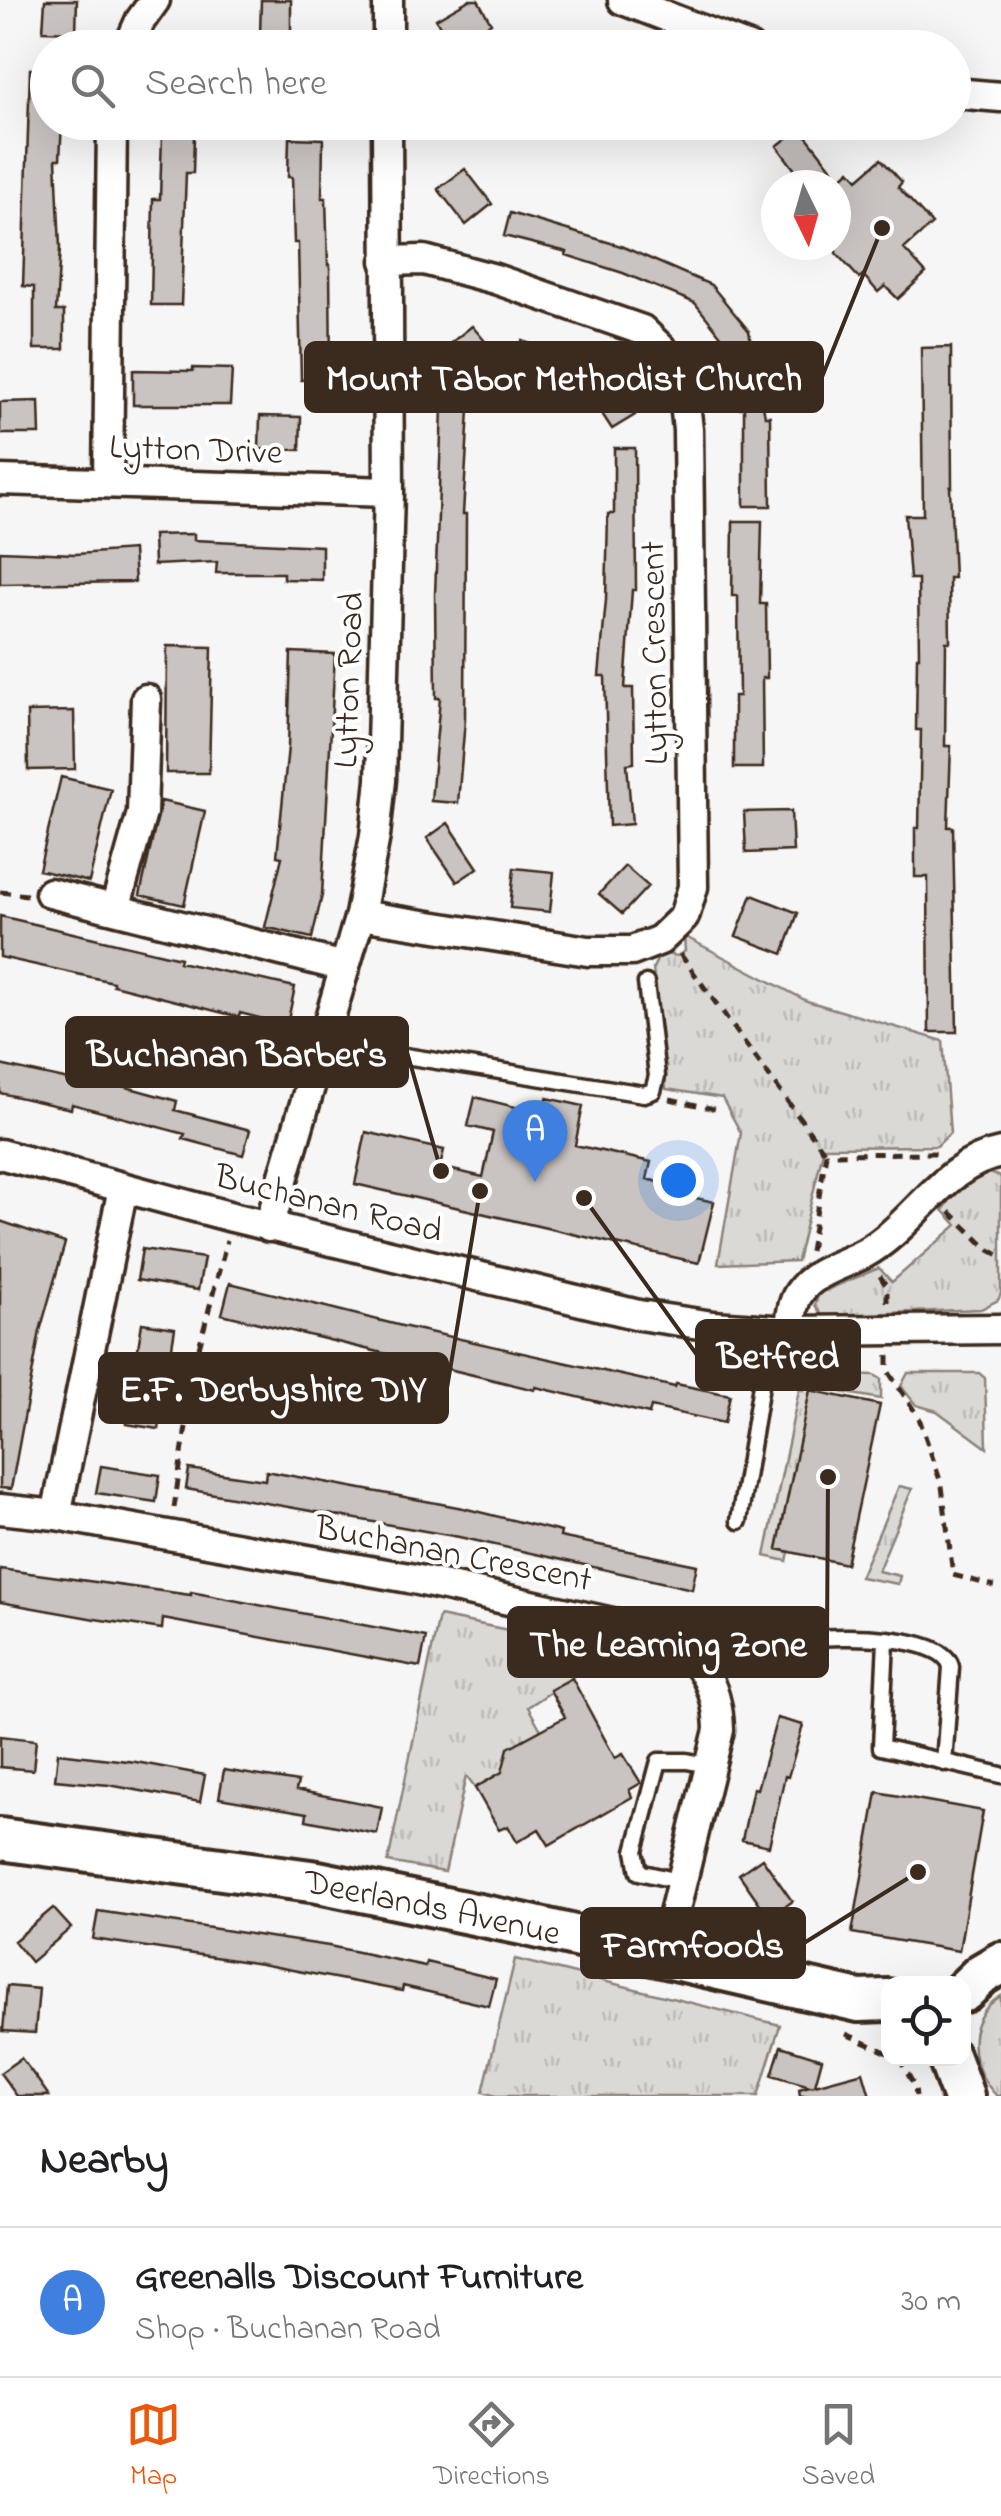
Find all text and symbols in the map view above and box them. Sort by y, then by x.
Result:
search box [30,30,971,140]
text: Search here [145,57,327,113]
icon: search [65,58,120,113]
north arrow [761,170,851,260]
callout: Mount Tabor Methodist Church [306,343,822,411]
text: Mount Tabor Methodist Church [326,353,802,409]
street label: Lytton Drive [108,423,284,480]
street label: Lytton Crescent [629,540,684,765]
street label: Lytton Road [322,591,379,769]
callout: Buchanan Barber's [67,1018,407,1086]
text: Buchanan Barber's [85,1029,387,1085]
pin: A [502,1100,568,1182]
street label: Buchanan Road [208,1152,447,1258]
your location [653,1155,704,1206]
callout: Betfred [697,1321,859,1389]
text: Betfred [715,1331,840,1387]
callout: E.F. Derbyshire DIY [100,1354,447,1422]
text: E.F. Derbyshire DIY [119,1364,427,1420]
street label: Buchanan Crescent [310,1503,596,1607]
callout: The Learning Zone [509,1608,827,1676]
text: The Learning Zone [529,1619,808,1675]
street label: Deerlands Avenue [300,1858,566,1961]
callout: Farmfoods [582,1909,804,1977]
text: Farmfoods [600,1920,784,1976]
map controls [881,1976,971,2066]
button: locate [881,1976,971,2066]
text: Nearby [40,2131,168,2192]
text: Greenalls Discount Furniture [135,2251,583,2307]
text: A [63,2279,82,2326]
text: 30 m [901,2279,961,2326]
text: Shop · Buchanan Road [135,2307,440,2354]
tab: Map [126,2397,181,2498]
tab: Directions [433,2397,550,2498]
tab: Saved [802,2397,875,2498]

